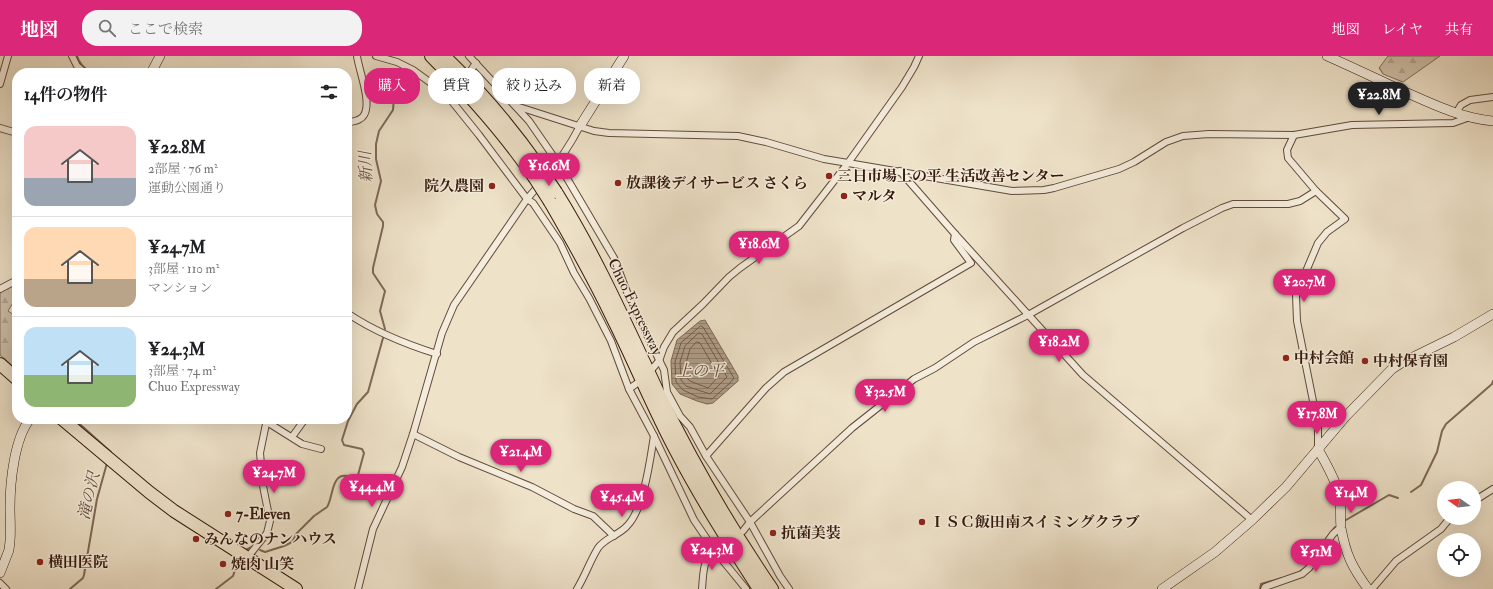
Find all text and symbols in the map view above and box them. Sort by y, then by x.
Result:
search box [82,10,362,46]
icon: search [96,17,118,39]
text: 地図 [20,18,58,42]
text: ここで検索 [128,20,203,39]
text: 地図 [1332,21,1360,38]
text: レイヤ [1382,21,1423,38]
text: 共有 [1445,21,1473,38]
chip: 購入 [364,68,420,104]
chip: 賃貸 [428,68,484,104]
chip: 絞り込み [492,68,576,104]
chip: 新着 [584,68,640,104]
icon: filters [318,81,340,103]
pin: ¥22.8M [1346,82,1412,116]
text: 14件の物件 [24,84,107,105]
text: ¥22.8M [1357,87,1401,103]
text: ¥22.8M [148,137,206,158]
icon: home [56,142,104,190]
water label: 新川 [355,149,377,184]
pin: ¥16.6M [516,153,582,187]
text: ¥16.6M [528,158,570,174]
text: 2部屋 · 76 m² [148,161,218,177]
place label: 三日市場上の平 生活改善センター [837,167,1065,186]
marker: 三日市場上の平 生活改善センター [824,171,834,181]
place label: 放課後デイサービス さくら [626,174,808,193]
place label: 院久農園 [424,177,484,196]
marker: 放課後デイサービス さくら [613,178,623,188]
text: 運動公園通り [148,180,226,196]
marker: 院久農園 [487,181,497,191]
place label: マルタ [852,187,896,206]
marker: マルタ [839,191,849,201]
pin: ¥18.6M [726,231,792,265]
text: ¥18.6M [738,236,780,252]
text: ¥24.7M [148,237,206,258]
icon: home [56,243,104,291]
street label: Chuo Expressway [602,255,667,359]
text: 3部屋 · 110 m² [148,261,219,277]
pin: ¥20.7M [1271,269,1337,303]
text: ¥20.7M [1282,274,1326,290]
text: マンション [148,280,212,296]
pin: ¥18.2M [1026,329,1092,363]
text: ¥18.2M [1038,334,1080,350]
text: ¥24.3M [148,339,205,360]
icon: home [56,343,104,391]
place label: 中村会館 [1294,349,1354,368]
place label: 中村保育園 [1373,352,1448,371]
marker: 中村会館 [1281,353,1291,363]
marker: 中村保育園 [1360,356,1370,366]
water label: 上の平 [676,361,726,381]
text: 3部屋 · 74 m² [148,363,216,379]
text: Chuo Expressway [148,379,240,395]
pin: ¥32.5M [852,379,918,413]
text: ¥32.5M [864,384,906,400]
pin: ¥17.8M [1284,401,1350,435]
text: ¥17.8M [1296,406,1338,422]
pin: ¥21.4M [488,439,554,473]
text: ¥21.4M [499,444,543,460]
pin: ¥24.7M [241,460,307,494]
text: ¥24.7M [252,465,296,481]
water label: 滝の沢 [74,468,105,522]
pin: ¥44.4M [339,474,405,508]
text: ¥44.4M [349,479,395,495]
pin: ¥14M [1327,480,1375,514]
north arrow [1437,481,1481,525]
map controls [1437,481,1481,577]
pin: ¥45.4M [589,484,655,518]
text: ¥14M [1334,485,1368,501]
text: ¥45.4M [600,489,644,505]
place label: 7-Eleven [236,505,291,524]
marker: 7-Eleven [223,509,233,519]
place label: ＩＳＣ飯田南スイミングクラブ [930,513,1139,532]
marker: ＩＳＣ飯田南スイミングクラブ [917,517,927,527]
place label: 抗菌美装 [781,524,841,543]
marker: 抗菌美装 [768,528,778,538]
place label: みんなのナンハウス [204,530,337,549]
button: locate [1437,533,1481,577]
marker: みんなのナンハウス [191,534,201,544]
pin: ¥24.3M [679,537,745,571]
pin: ¥51M [1292,539,1340,573]
text: ¥24.3M [690,542,734,558]
text: ¥51M [1300,544,1332,560]
place label: 横田医院 [48,553,108,572]
place label: 焼肉 山笑 [231,555,294,574]
marker: 横田医院 [35,557,45,567]
marker: 焼肉 山笑 [218,559,228,569]

